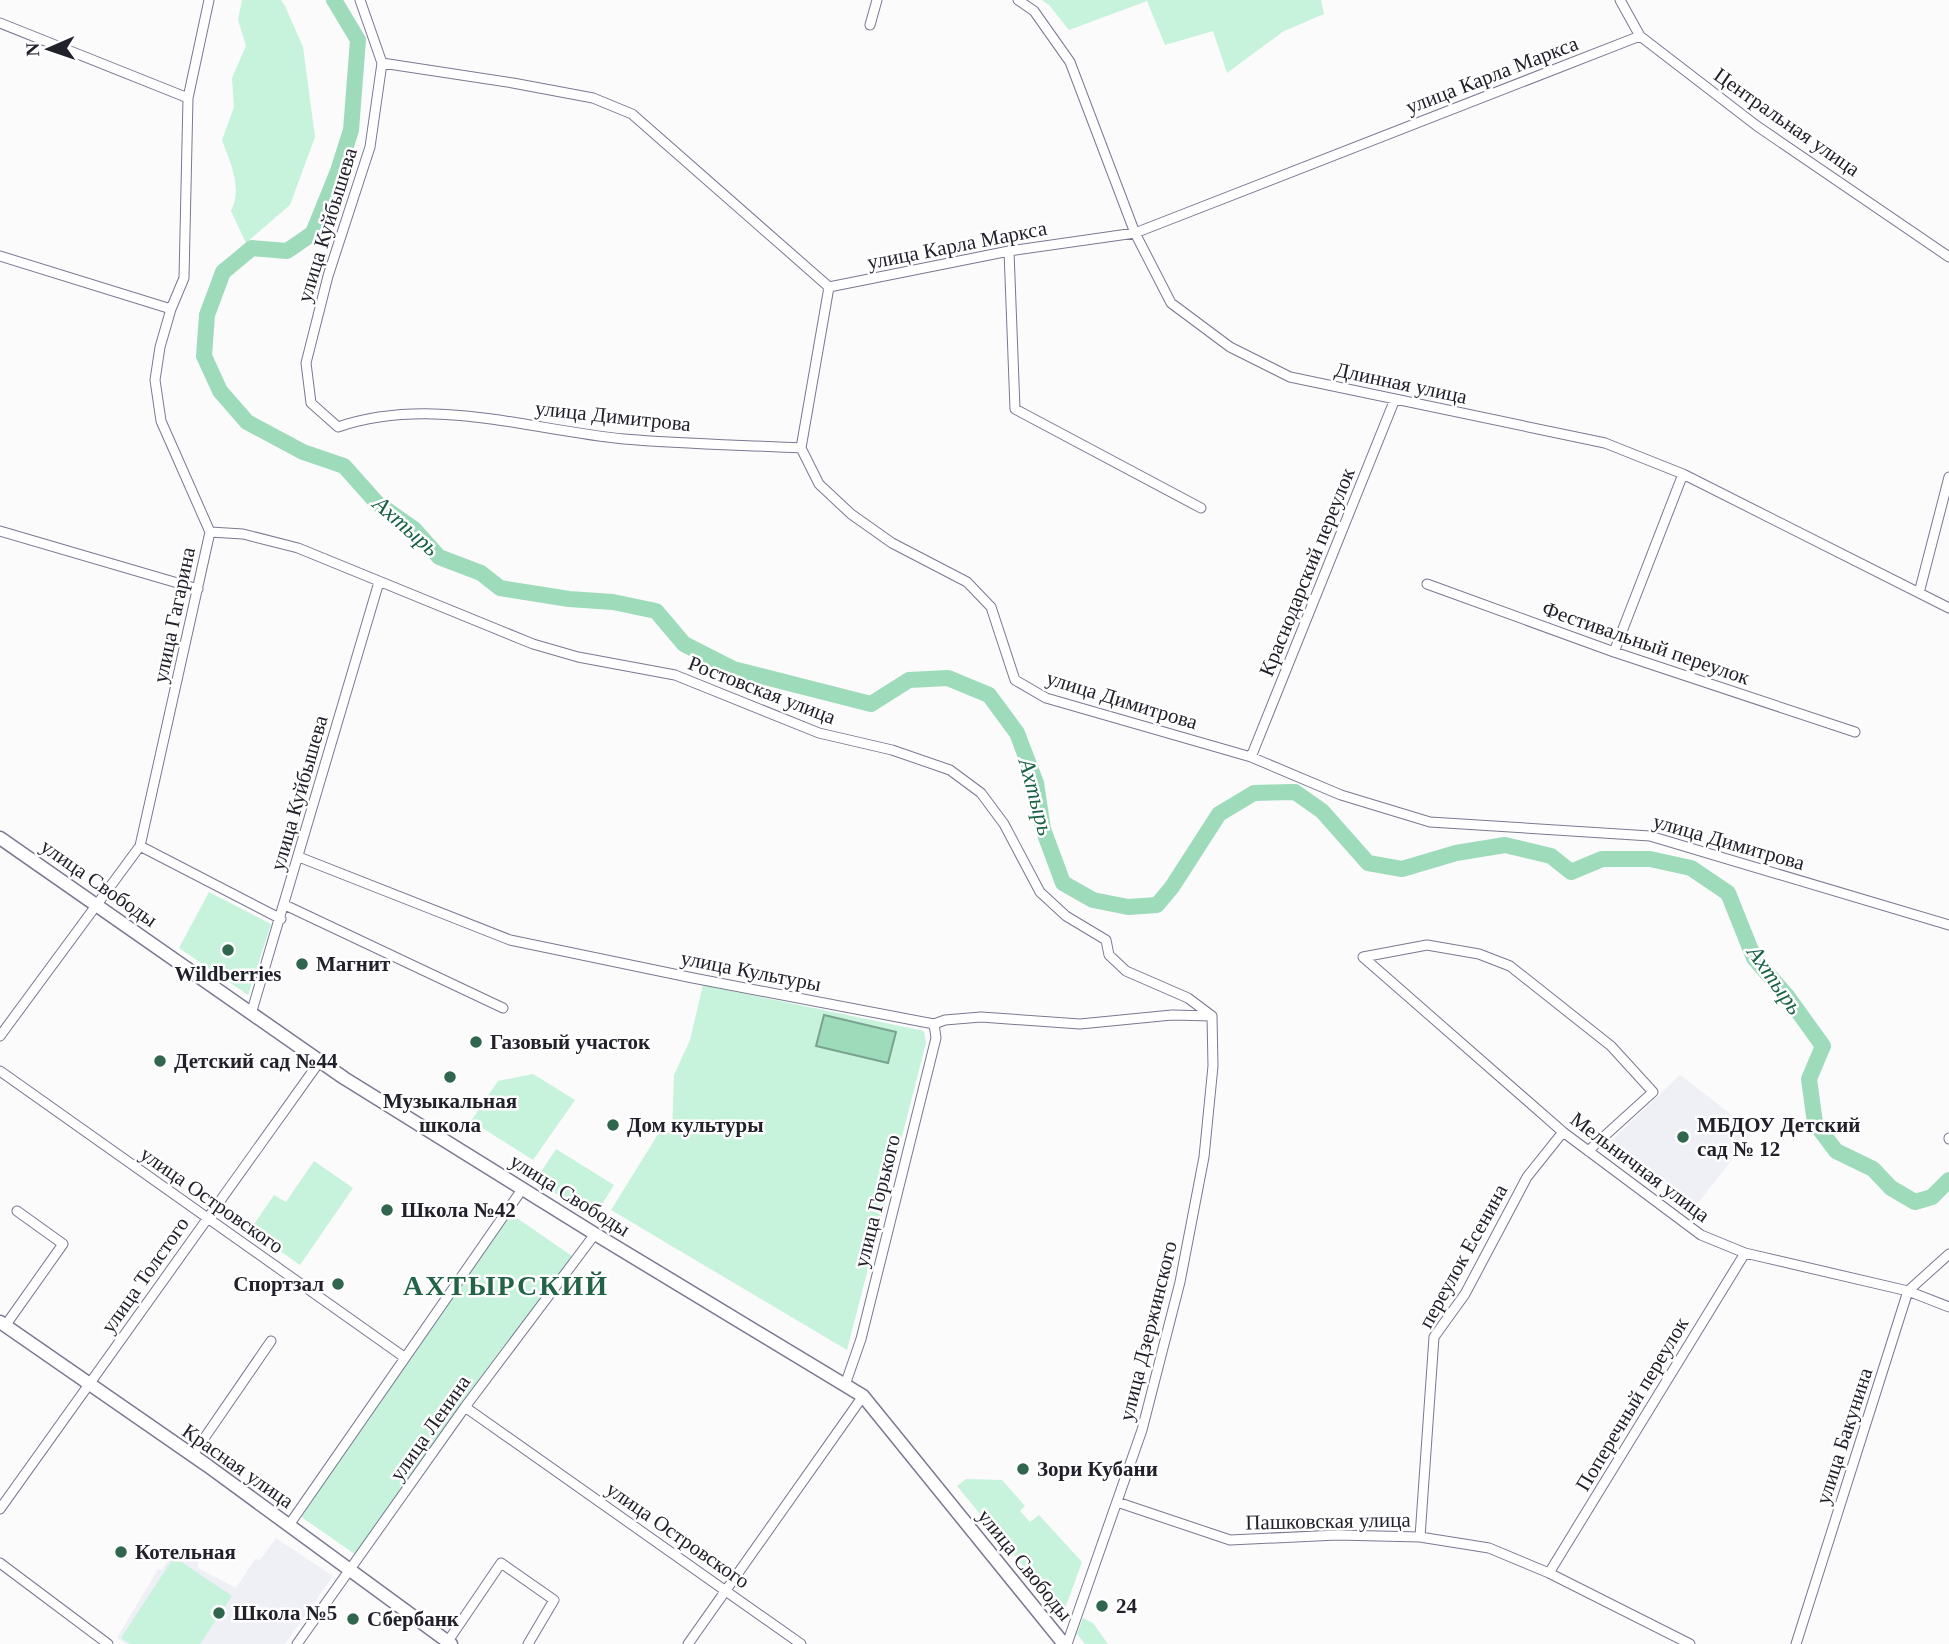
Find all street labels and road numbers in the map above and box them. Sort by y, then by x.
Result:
street label: улица Карла Маркса [1403,31,1582,119]
street label: Центральная улица [1709,63,1865,182]
street label: улица Куйбышева [292,144,362,305]
street label: улица Карла Маркса [865,216,1050,274]
street label: Длинная улица [1333,357,1470,409]
street label: улица Димитрова [534,396,693,436]
street label: Краснодарский переулок [1254,464,1360,680]
street label: улица Гагарина [148,544,200,685]
street label: Фестивальный переулок [1539,596,1754,690]
street label: Ростовская улица [685,651,840,729]
street label: улица Димитрова [1044,666,1201,735]
street label: улица Куйбышева [265,712,333,873]
street label: улица Димитрова [1650,809,1808,875]
street label: улица Свободы [36,834,162,932]
street label: улица Культуры [679,946,823,996]
street label: Мельничная улица [1566,1107,1715,1228]
street label: улица Горького [849,1132,905,1270]
street label: улица Островского [136,1142,288,1258]
street label: улица Свободы [506,1149,634,1241]
street label: переулок Есенина [1414,1179,1513,1332]
street label: улица Толстого [96,1212,194,1338]
street label: улица Дзержинского [1114,1239,1182,1423]
street label: Поперечный переулок [1571,1312,1694,1495]
street label: улица Бакунина [1811,1364,1878,1507]
street label: улица Ленина [385,1370,476,1485]
street label: Красная улица [178,1419,299,1514]
street label: улица Островского [602,1477,754,1593]
street label: улица Свободы [973,1504,1077,1626]
street label: Пашковская улица [1245,1508,1412,1534]

